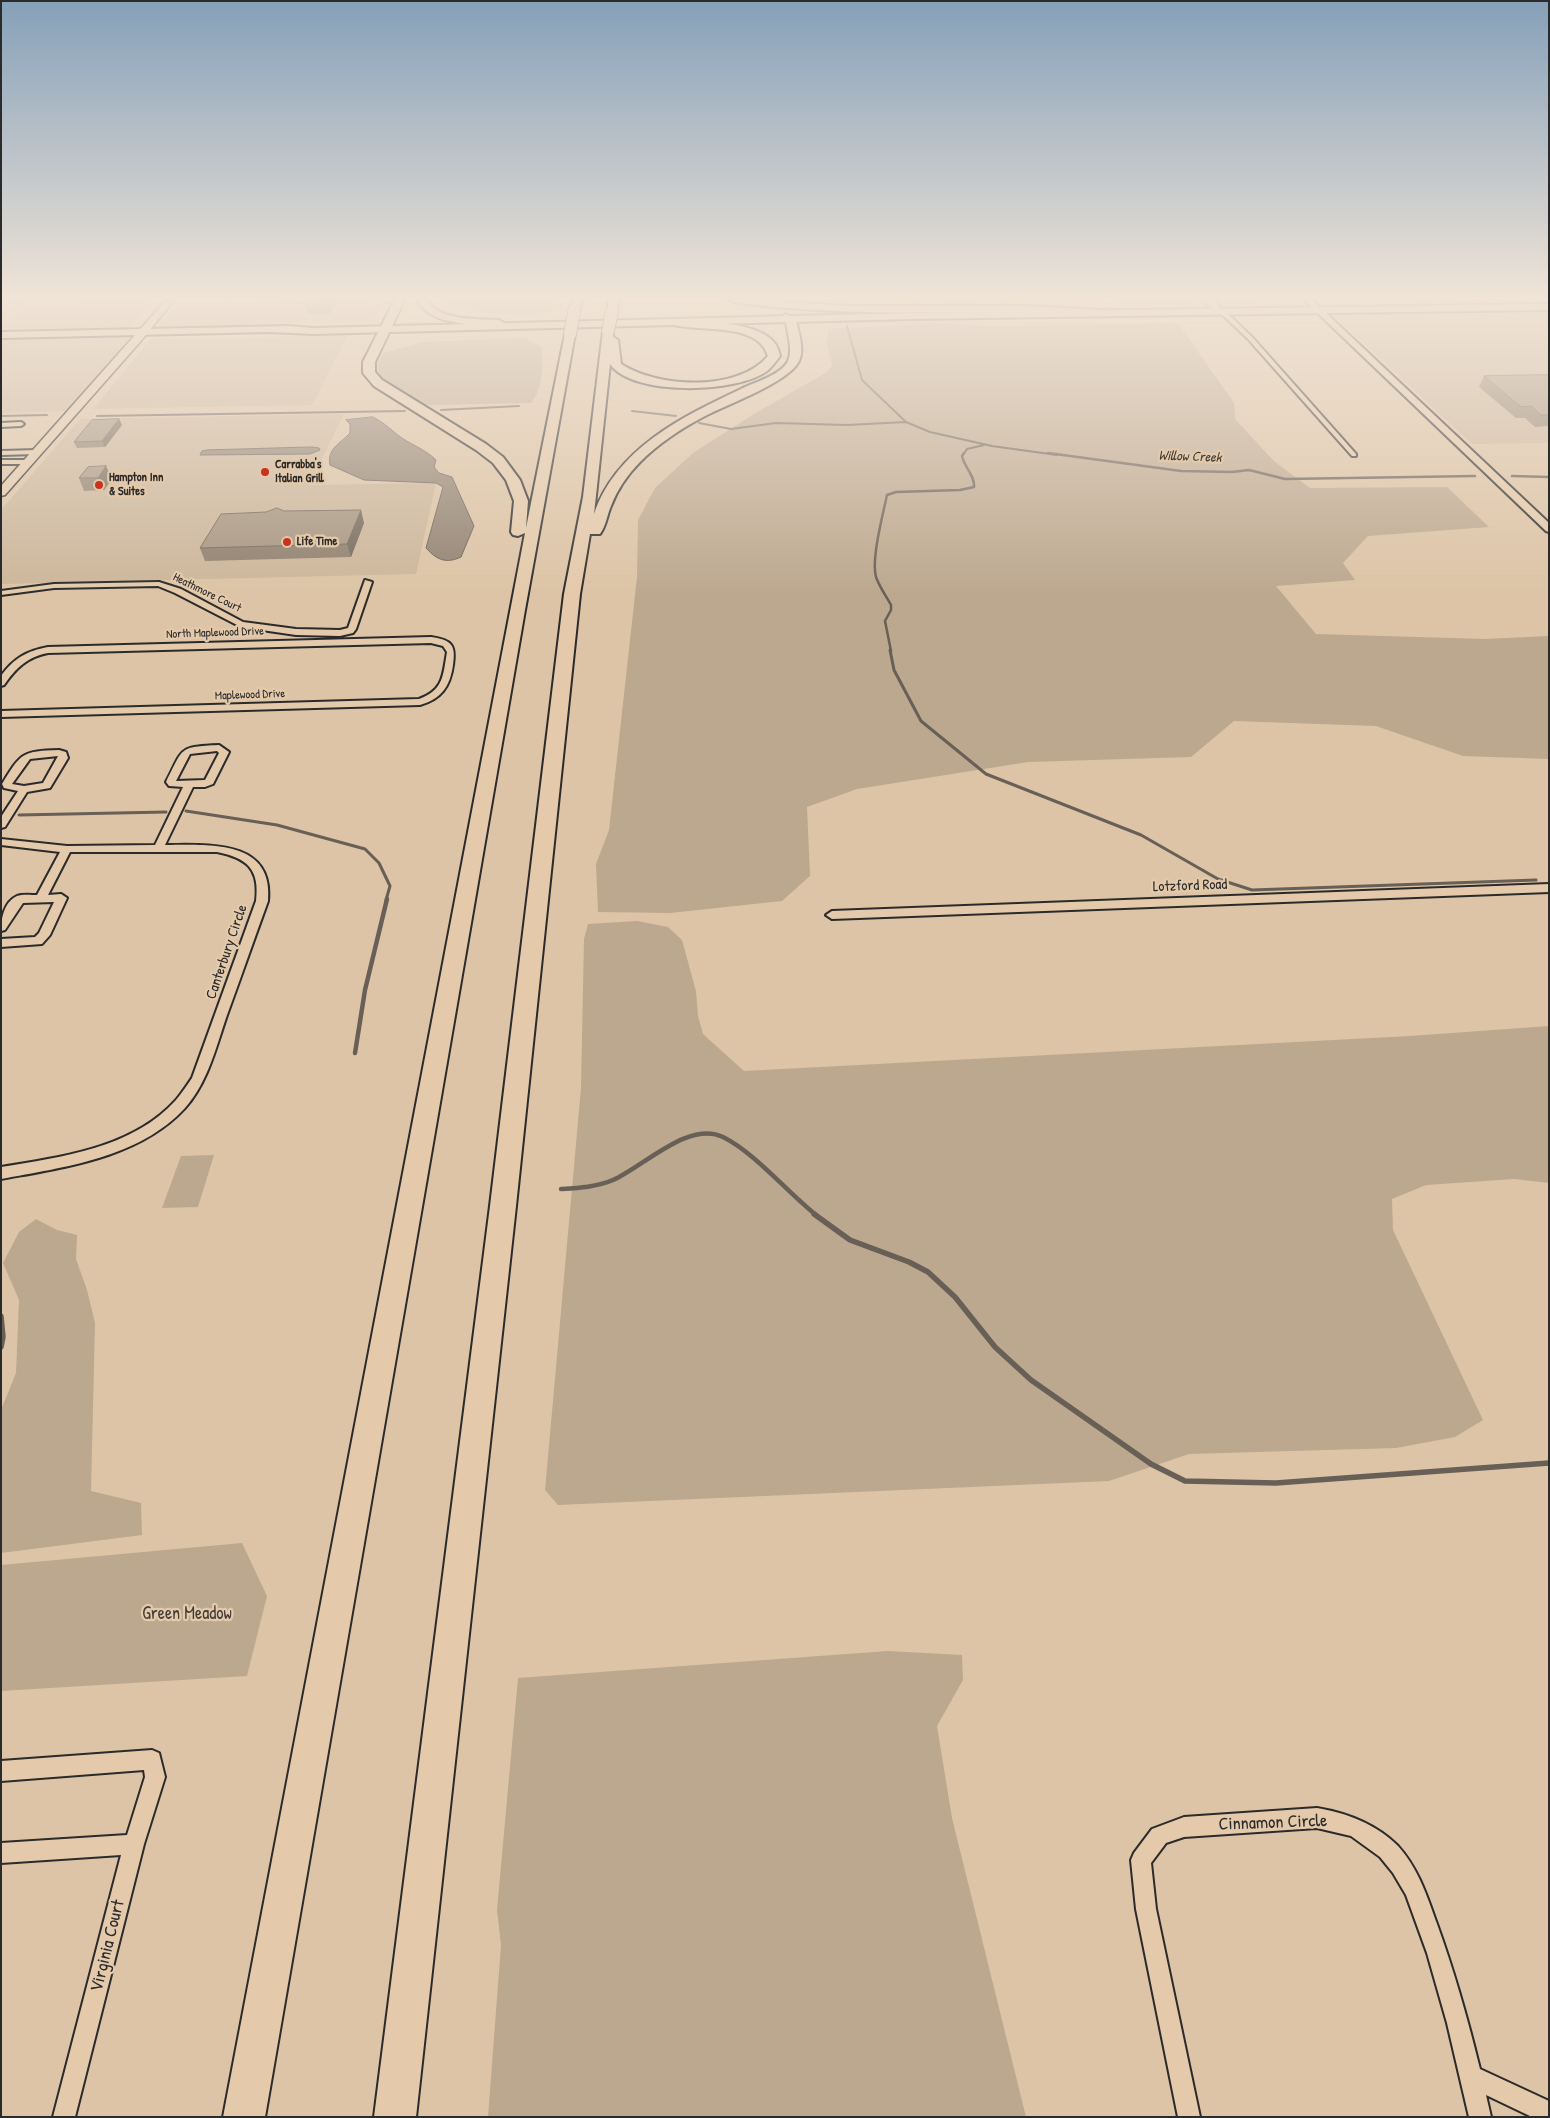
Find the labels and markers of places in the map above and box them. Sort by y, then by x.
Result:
place label: Carrabba's Italian Grill [275,458,324,486]
marker: Carrabba's Italian Grill [259,466,271,478]
place label: Hampton Inn & Suites [109,471,163,499]
marker: Hampton Inn & Suites [93,479,105,491]
place label: Life Time [297,535,337,549]
marker: Life Time [281,536,293,548]

